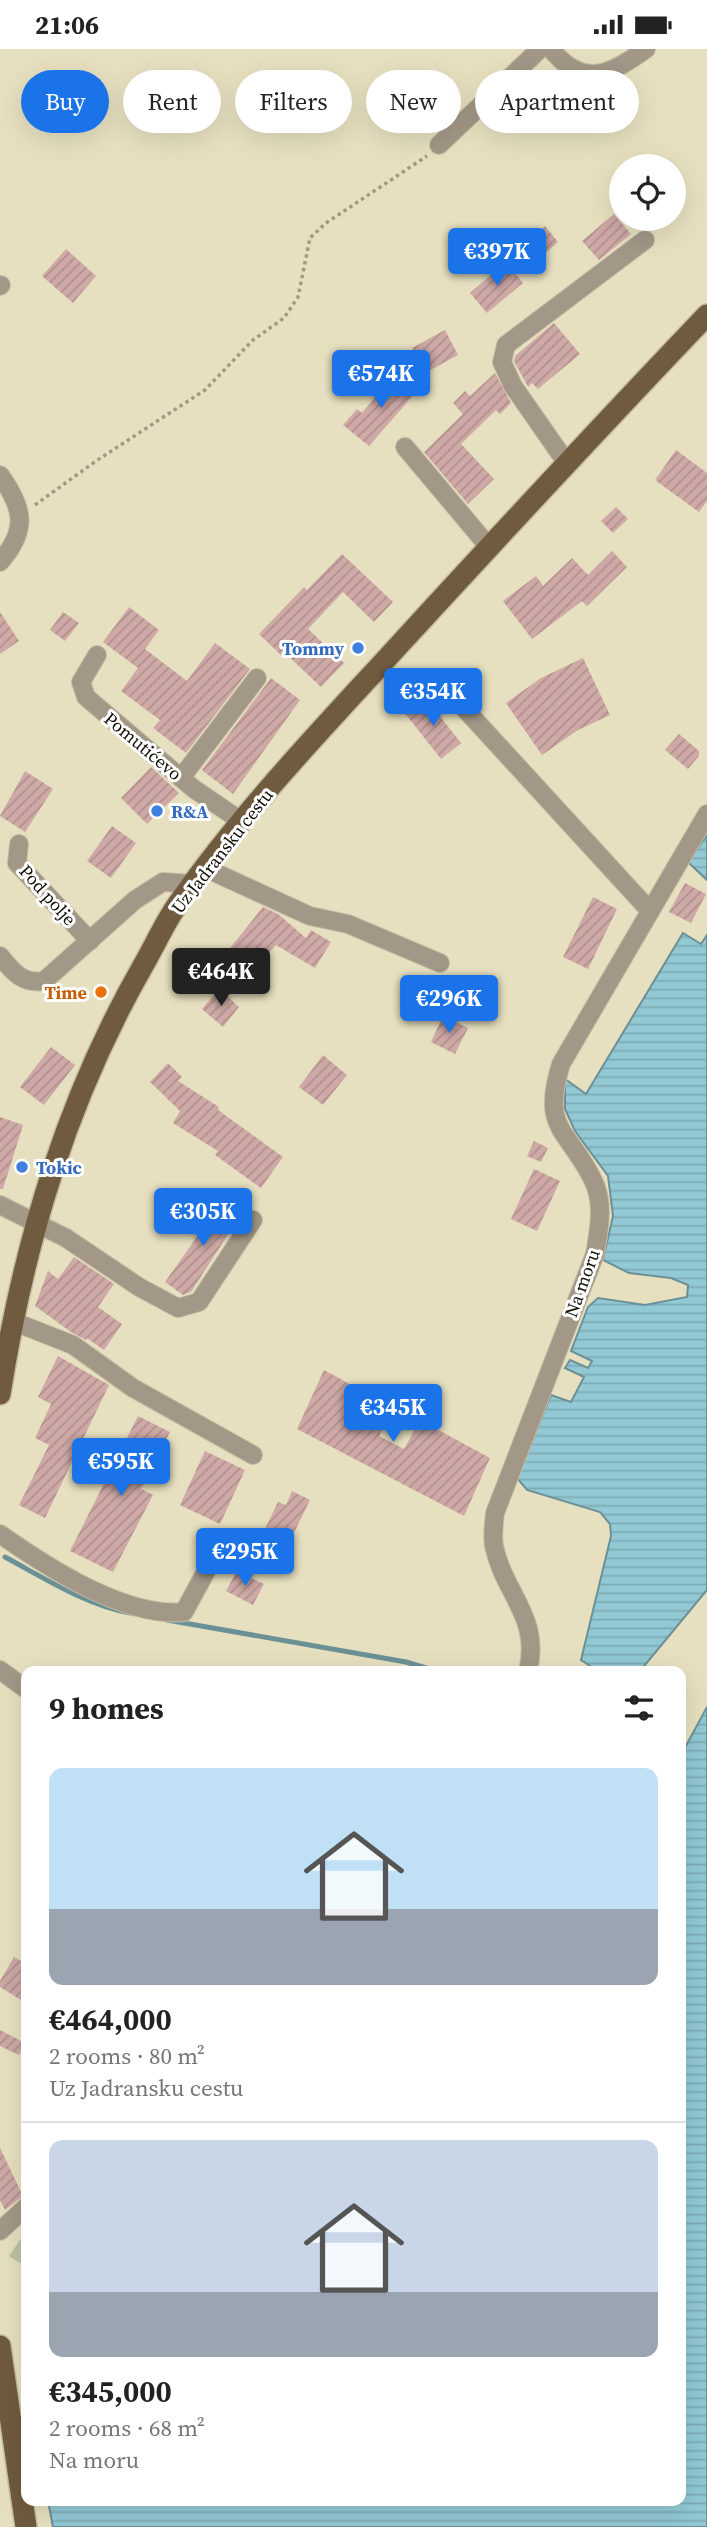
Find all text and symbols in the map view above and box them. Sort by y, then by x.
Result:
text: 21:06 [35,7,99,43]
chip: Buy [21,70,109,133]
chip: Rent [123,70,221,133]
chip: Filters [235,70,352,133]
chip: New [366,70,461,133]
chip: Apartment [475,70,639,133]
map controls [609,154,686,231]
button: locate [609,154,686,231]
pin: €397K [448,229,546,288]
text: €397K [464,235,530,267]
pin: €574K [332,351,430,410]
text: €574K [348,357,414,389]
place label: Tommy [282,636,344,661]
marker: Tommy [350,640,366,656]
pin: €354K [384,669,482,728]
text: €354K [400,675,466,707]
street label: Pomutićevo [99,706,187,786]
street label: Uz Jadransku cestu [165,783,279,919]
place label: R&A [171,799,208,824]
marker: R&A [149,803,165,819]
street label: Pod polje [14,859,82,931]
pin: €464K [172,949,270,1008]
text: €464K [188,955,254,987]
pin: €296K [400,975,498,1035]
place label: Time [44,980,87,1005]
text: €296K [416,982,482,1014]
marker: Time [93,984,109,1000]
place label: Tokic [36,1155,82,1180]
marker: Tokic [14,1159,30,1175]
pin: €305K [154,1189,252,1248]
text: €305K [170,1195,236,1227]
street label: Na moru [558,1246,606,1320]
pin: €345K [344,1385,442,1444]
text: €345K [360,1391,426,1423]
pin: €595K [72,1439,170,1498]
text: €595K [88,1445,154,1477]
pin: €295K [196,1529,294,1588]
text: €295K [212,1535,278,1567]
text: 9 homes [49,1688,164,1729]
icon: filters [620,1689,658,1727]
icon: home [291,1813,417,1939]
text: €464,000 [49,1999,172,2040]
text: 2 rooms · 80 m² [49,2040,205,2072]
text: Uz Jadransku cestu [49,2072,244,2104]
icon: home [291,2185,417,2311]
text: €345,000 [49,2371,172,2412]
text: 2 rooms · 68 m² [49,2412,205,2444]
text: Na moru [49,2444,139,2476]

